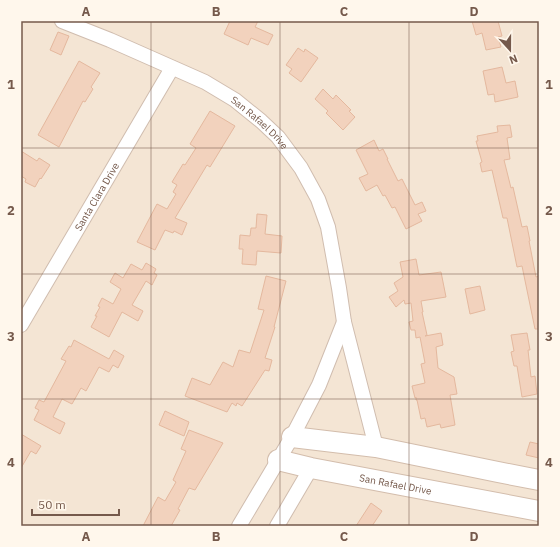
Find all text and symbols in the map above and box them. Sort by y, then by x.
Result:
text: A [82,3,91,20]
text: B [212,3,221,20]
text: C [340,3,349,20]
text: D [469,3,479,20]
north arrow [490,30,530,70]
text: N [507,51,520,67]
text: 1 [7,76,15,93]
text: 1 [545,76,553,93]
street label: San Rafael Drive [229,93,292,152]
street label: Santa Clara Drive [71,160,122,233]
text: 2 [7,202,15,219]
text: 2 [545,202,553,219]
text: 3 [7,328,15,345]
text: 3 [545,328,553,345]
text: 4 [7,454,15,471]
text: 4 [545,454,553,471]
street label: San Rafael Drive [358,471,433,497]
scale bar [32,491,119,517]
text: 50 m [38,497,66,512]
text: A [82,528,91,545]
text: B [212,528,221,545]
text: C [340,528,349,545]
text: D [469,528,479,545]

